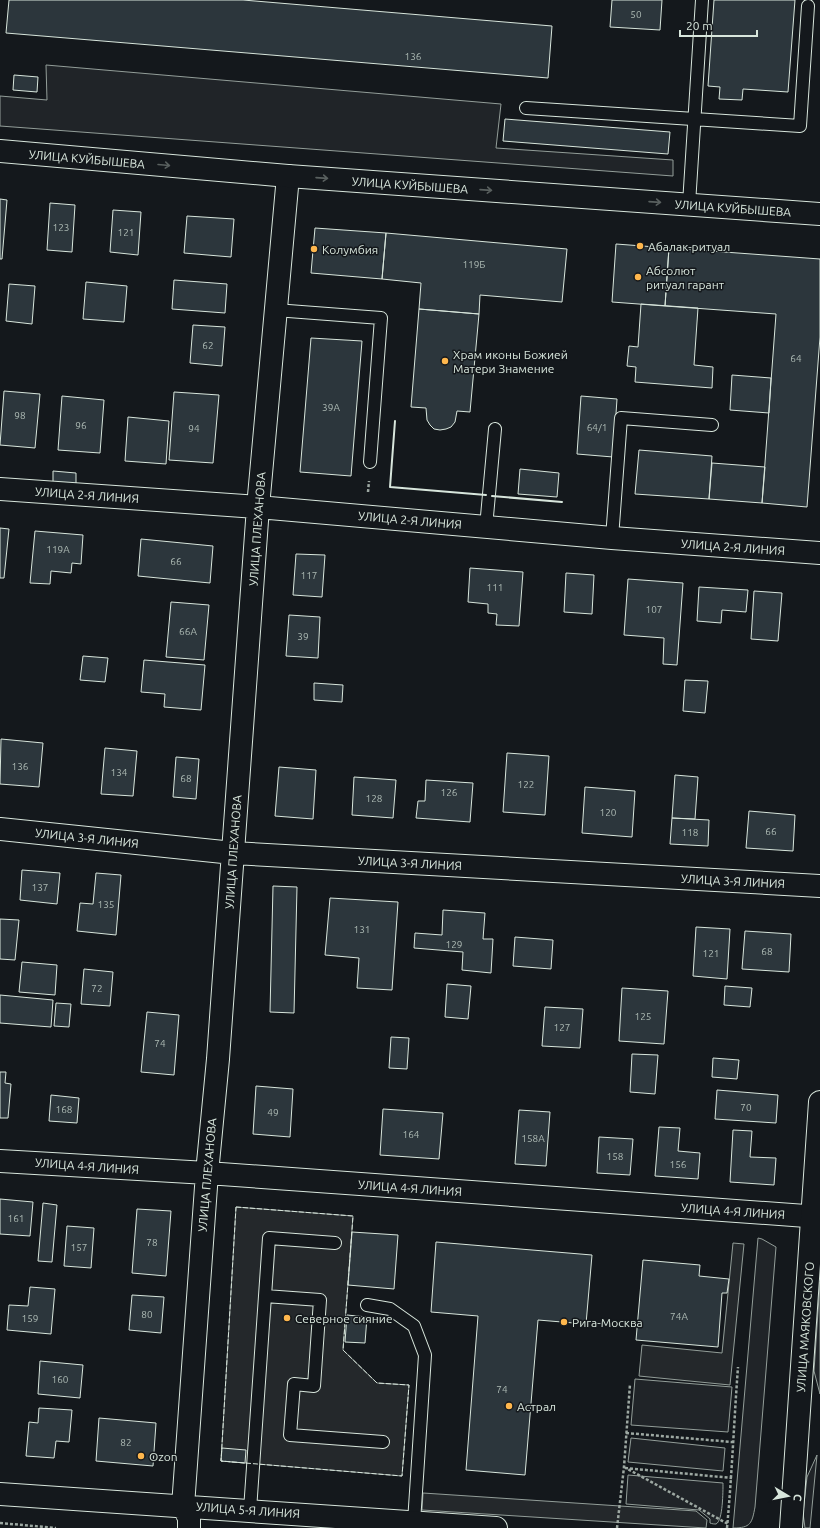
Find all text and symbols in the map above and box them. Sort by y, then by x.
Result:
house number: 50 [630,9,642,20]
scale bar [680,12,757,38]
text: 20 m [686,19,713,32]
house number: 136 [405,51,422,62]
street label: УЛИЦА КУЙБЫШЕВА [28,147,146,171]
one-way arrow [157,162,170,169]
street label: УЛИЦА КУЙБЫШЕВА [351,174,469,196]
one-way arrow [315,175,328,182]
one-way arrow [479,186,492,193]
street label: УЛИЦА КУЙБЫШЕВА [674,197,792,219]
one-way arrow [648,198,661,205]
house number: 123 [53,222,69,233]
house number: 121 [118,227,134,238]
place label: Абалак-ритуал [648,240,730,253]
marker: Абалак-ритуал [635,241,645,251]
place label: Колумбия [322,243,378,256]
marker: Колумбия [309,244,319,254]
house number: 119Б [462,259,486,270]
place label: Абсолют ритуал гарант [646,264,725,291]
marker: Абсолют ритуал гарант [633,272,643,282]
house number: 62 [202,340,214,351]
place label: Храм иконы Божией Матери Знамение [453,348,568,375]
house number: 64 [790,353,802,364]
marker: Храм иконы Божией Матери Знамение [440,356,450,366]
house number: 39А [322,402,340,413]
house number: 98 [14,410,26,421]
house number: 96 [75,420,87,431]
house number: 64/1 [587,422,607,433]
house number: 94 [188,423,200,434]
street label: УЛИЦА ПЛЕХАНОВА [247,471,267,586]
street label: УЛИЦА 2-Я ЛИНИЯ [35,485,139,505]
street label: УЛИЦА 2-Я ЛИНИЯ [358,509,462,531]
street label: УЛИЦА 2-Я ЛИНИЯ [681,537,785,557]
house number: 119А [46,544,70,555]
house number: 66 [170,556,182,567]
house number: 117 [301,570,317,581]
house number: 111 [487,582,503,593]
house number: 107 [646,604,662,615]
house number: 66А [179,626,197,637]
house number: 39 [297,631,309,642]
house number: 136 [12,761,29,772]
house number: 134 [111,767,128,778]
house number: 68 [180,773,192,784]
house number: 122 [518,779,534,790]
house number: 126 [441,787,458,798]
house number: 128 [366,793,383,804]
street label: УЛИЦА ПЛЕХАНОВА [223,794,243,909]
house number: 120 [600,807,617,818]
street label: УЛИЦА 3-Я ЛИНИЯ [35,826,139,850]
house number: 66 [765,826,777,837]
house number: 118 [682,827,699,838]
street label: УЛИЦА 3-Я ЛИНИЯ [358,854,462,872]
street label: УЛИЦА 3-Я ЛИНИЯ [681,872,785,890]
house number: 137 [32,882,48,893]
house number: 135 [98,899,114,910]
house number: 131 [354,924,370,935]
house number: 129 [446,939,462,950]
house number: 68 [761,946,773,957]
house number: 121 [703,948,719,959]
house number: 72 [91,983,103,994]
house number: 125 [635,1011,651,1022]
house number: 127 [554,1022,570,1033]
house number: 74 [154,1038,166,1049]
house number: 70 [740,1102,752,1113]
house number: 168 [56,1104,73,1115]
house number: 49 [267,1107,279,1118]
street label: УЛИЦА ПЛЕХАНОВА [196,1117,218,1232]
house number: 164 [403,1129,420,1140]
house number: 158А [521,1133,545,1144]
house number: 158 [607,1151,624,1162]
street label: УЛИЦА 4-Я ЛИНИЯ [35,1156,139,1176]
house number: 156 [670,1159,687,1170]
street label: УЛИЦА 4-Я ЛИНИЯ [358,1178,462,1198]
street label: УЛИЦА 4-Я ЛИНИЯ [681,1201,785,1221]
house number: 161 [8,1213,24,1224]
house number: 78 [146,1237,158,1248]
house number: 157 [71,1242,87,1253]
street label: УЛИЦА МАЯКОВСКОГО [794,1261,816,1393]
house number: 80 [141,1309,153,1320]
house number: 74А [670,1311,688,1322]
place label: Северное сияние [295,1312,393,1325]
house number: 159 [22,1313,38,1324]
marker: Северное сияние [282,1313,292,1323]
place label: Рига-Москва [572,1316,643,1329]
marker: Рига-Москва [559,1317,569,1327]
house number: 160 [52,1374,69,1385]
house number: 74 [496,1384,508,1395]
place label: Астрал [517,1400,556,1413]
marker: Астрал [504,1401,514,1411]
house number: 82 [120,1437,132,1448]
place label: Ozon [149,1450,178,1463]
marker: Ozon [136,1451,146,1461]
north arrow [768,1476,808,1516]
text: С [791,1493,804,1502]
street label: УЛИЦА 5-Я ЛИНИЯ [196,1500,300,1520]

